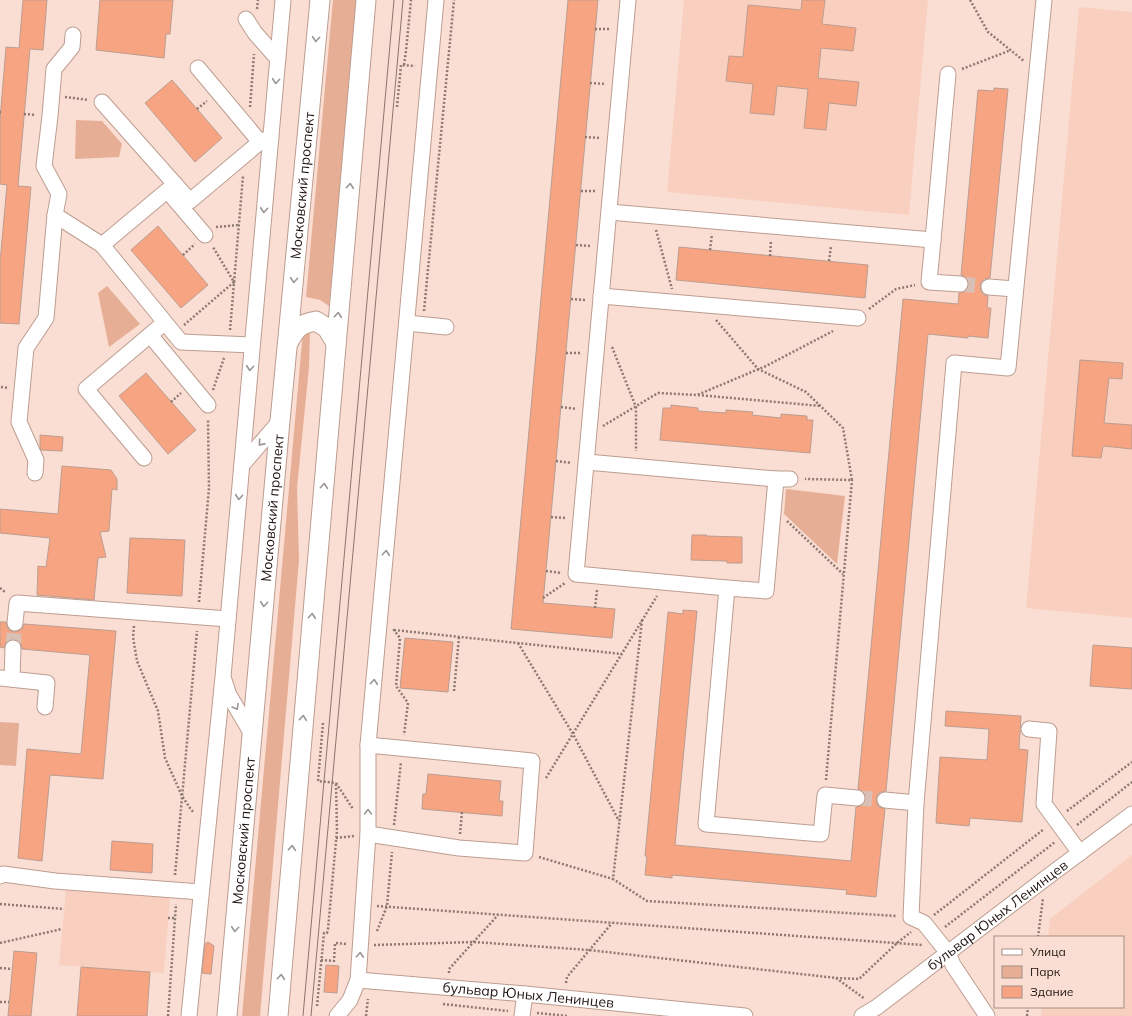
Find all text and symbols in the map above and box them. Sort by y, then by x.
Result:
one-way arrow [312,36,321,42]
one-way arrow [271,78,280,84]
street label: Московский проспект [286,110,318,260]
one-way arrow [345,182,354,189]
one-way arrow [260,207,269,213]
one-way arrow [289,277,298,283]
one-way arrow [334,312,343,318]
one-way arrow [246,365,255,371]
street label: Московский проспект [257,433,288,582]
one-way arrow [258,438,266,446]
one-way arrow [319,483,328,489]
one-way arrow [234,494,243,500]
one-way arrow [381,550,390,556]
one-way arrow [260,601,269,607]
one-way arrow [308,613,317,619]
one-way arrow [369,679,378,685]
one-way arrow [231,703,238,711]
one-way arrow [299,715,308,721]
street label: Московский проспект [228,756,259,905]
one-way arrow [364,809,372,815]
one-way arrow [287,845,296,851]
street label: бульвар Юных Ленинцев [924,856,1072,974]
one-way arrow [231,926,240,932]
legend [994,936,1124,1008]
text: Улица [1029,944,1066,959]
one-way arrow [355,952,364,958]
text: Парк [1030,964,1061,979]
one-way arrow [276,974,285,980]
street label: бульвар Юных Ленинцев [442,978,615,1012]
text: Здание [1030,984,1074,999]

